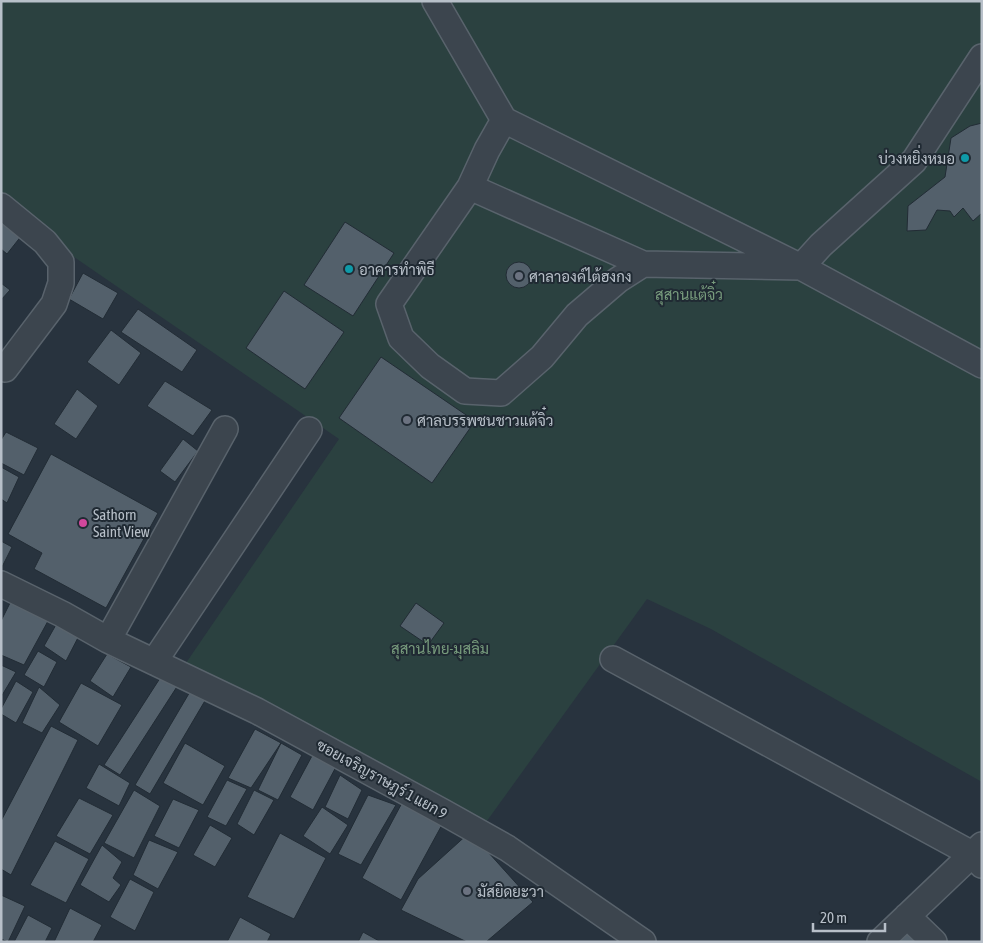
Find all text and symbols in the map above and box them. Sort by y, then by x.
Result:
place label: บ่วงหยิ่งหมอ [878,144,955,167]
marker: บ่วงหยิ่งหมอ [959,152,971,164]
place label: อาคารทำพิธี [359,260,435,278]
marker: อาคารทำพิธี [343,263,355,275]
place label: ศาลาองค์ไต้ฮงกง [529,267,632,285]
marker: ศาลาองค์ไต้ฮงกง [513,270,525,282]
park label: สุสานแต้จิ๋ว [655,280,723,306]
place label: ศาลบรรพชนชาวแต้จิ๋ว [417,406,554,429]
marker: ศาลบรรพชนชาวแต้จิ๋ว [401,414,413,426]
place label: Sathorn Saint View [93,506,150,540]
marker: Sathorn Saint View [77,517,89,529]
park label: สุสานไทย-มุสลิม [391,639,489,660]
street label: ซอยเจริญราษฎร์ 1 แยก 9 [313,735,451,824]
place label: มัสยิดยะวา [477,883,544,900]
marker: มัสยิดยะวา [461,885,473,897]
scale bar [813,900,886,932]
text: 20 m [820,909,847,926]

